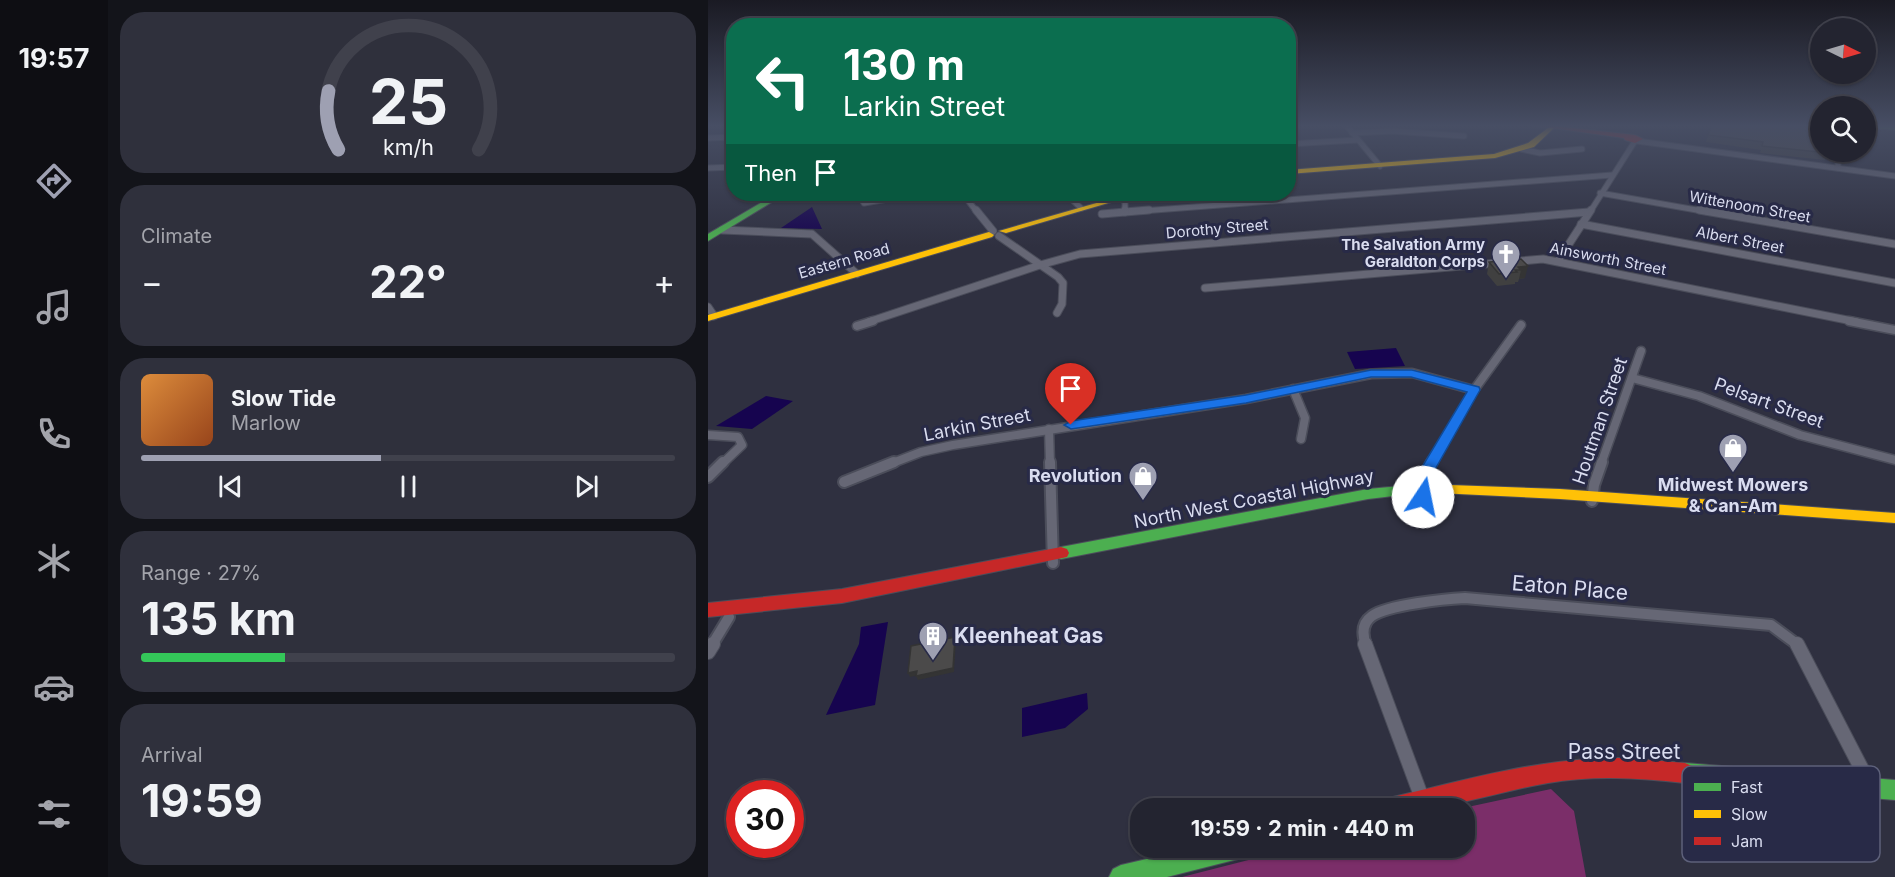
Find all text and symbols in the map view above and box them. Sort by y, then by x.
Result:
north arrow [1810,18,1876,84]
map controls [1810,18,1876,162]
text: 130 m [843,39,965,90]
text: 19:57 [18,42,90,75]
icon: left [744,42,822,120]
text: 25 [368,64,448,139]
text: Larkin Street [843,90,1005,123]
button: search [1810,96,1876,162]
text: km/h [383,134,433,160]
icon: arrive [809,156,842,189]
icon: directions [33,160,75,202]
text: Then [744,160,797,186]
street label: Wittenoom Street [1688,186,1812,227]
street label: Dorothy Street [1165,215,1269,242]
street label: Albert Street [1694,222,1786,257]
text: Climate [141,224,212,248]
place label: The Salvation Army Geraldton Corps [1341,235,1485,271]
street label: Eastern Road [796,238,892,283]
church icon: The Salvation Army Geraldton Corps [1490,238,1522,280]
street label: Ainsworth Street [1548,238,1668,279]
text: 22° [369,254,447,309]
text: − [141,262,163,302]
text: + [653,262,675,302]
icon: music [33,286,75,328]
street label: Houtman Street [1568,354,1631,487]
pin [1045,363,1096,425]
icon: arrive [1054,372,1087,405]
street label: Pelsart Street [1712,373,1827,432]
text: Slow Tide [231,385,336,411]
street label: Larkin Street [922,404,1032,445]
text: Marlow [231,411,301,435]
icon: phone [33,413,75,455]
shop icon: Midwest Mowers & Can-Am [1717,432,1749,474]
shop icon: Revolution [1127,460,1159,502]
place label: Revolution [1029,465,1122,486]
street label: North West Coastal Highway [1132,465,1376,532]
position arrow [1391,465,1455,529]
icon: previous [214,470,247,503]
icon: pause [392,470,425,503]
icon: next [570,470,603,503]
place label: Midwest Mowers & Can-Am [1658,474,1808,516]
icon: climate [33,540,75,582]
text: Range · 27% [141,561,261,585]
street label: Eaton Place [1511,570,1629,605]
text: 135 km [141,591,296,646]
building icon: Kleenheat Gas [917,620,949,662]
place label: Kleenheat Gas [954,623,1103,648]
icon: car [33,666,75,708]
street label: Pass Street [1568,739,1680,764]
text: Arrival [141,743,203,767]
legend [1682,766,1880,862]
text: 19:59 [141,773,263,828]
text: Fast [1731,777,1763,797]
speed limit sign: 30 [726,780,804,858]
icon: filters [33,793,75,835]
text: Slow [1731,804,1768,824]
text: 19:59 · 2 min · 440 m [1191,815,1414,841]
text: Jam [1731,831,1763,851]

